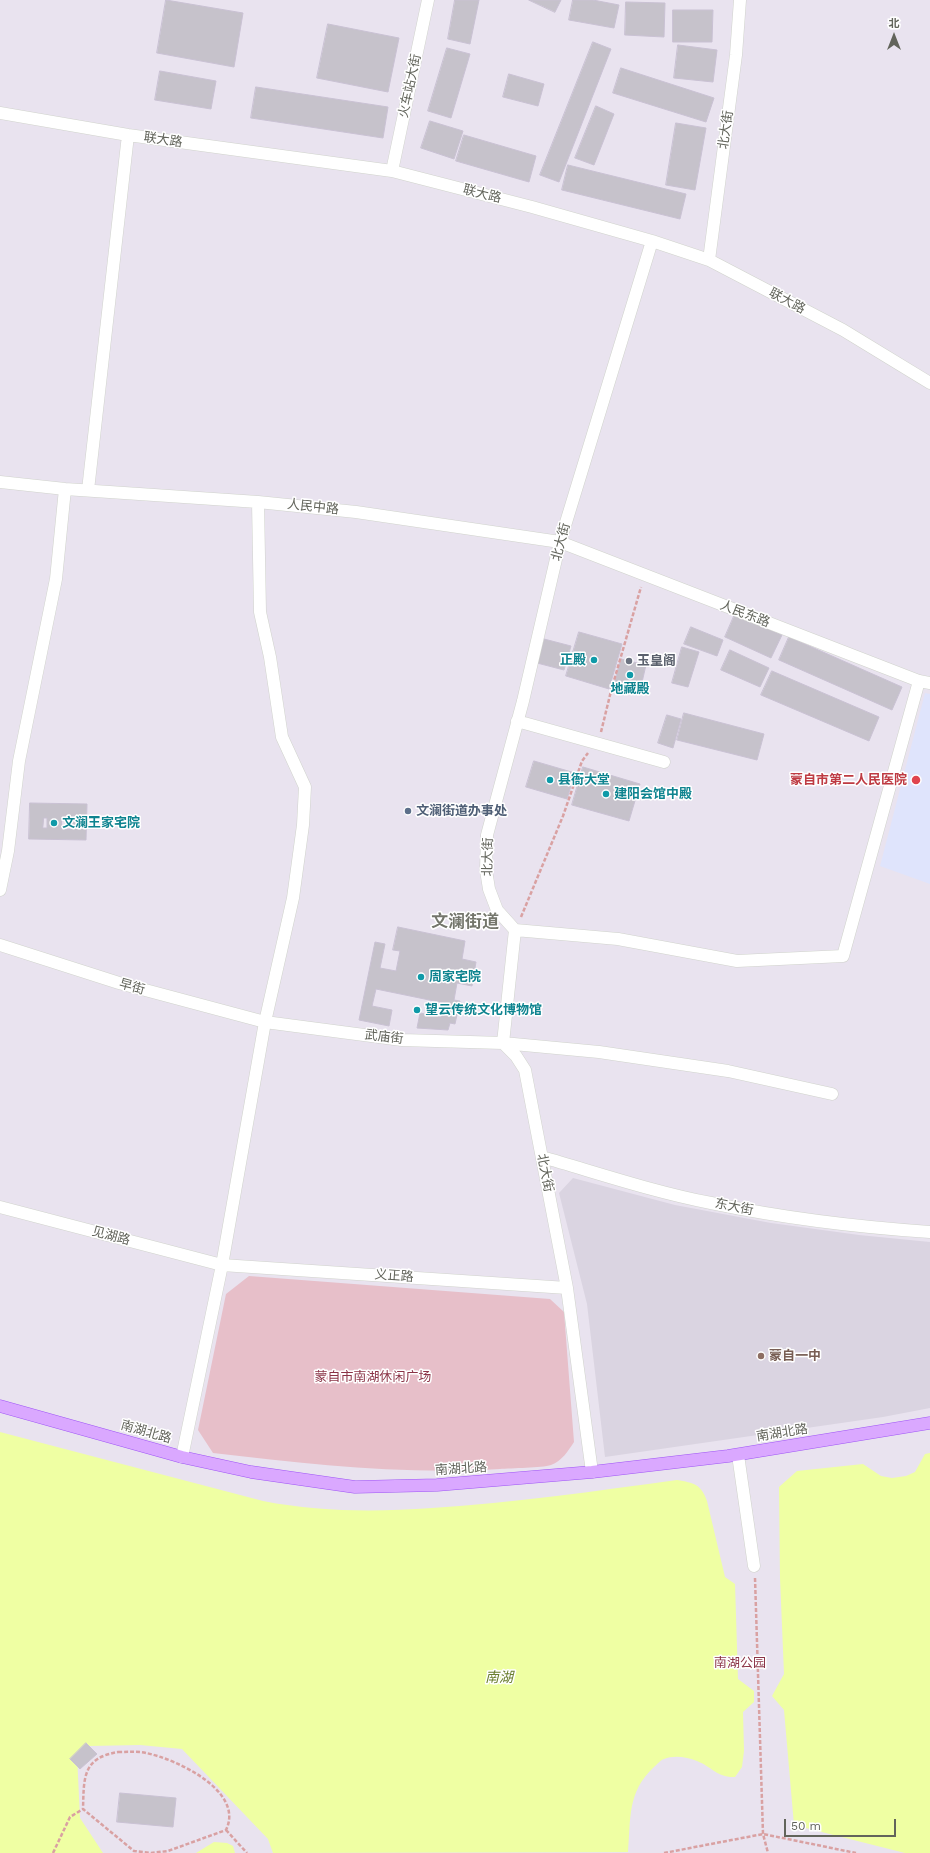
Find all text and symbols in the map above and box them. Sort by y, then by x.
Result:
north arrow [874,16,914,56]
text: 北 [889,17,900,30]
street label: 火车站大街 [396,53,424,119]
street label: 北大街 [716,110,736,150]
street label: 联大路 [143,130,183,150]
street label: 联大路 [461,182,503,206]
street label: 联大路 [766,285,808,317]
street label: 人民中路 [286,497,340,517]
street label: 北大街 [548,521,574,563]
street label: 人民东路 [718,597,772,631]
place label: 正殿 [560,652,586,668]
place label: 玉皇阁 [637,653,676,669]
marker: 正殿 [589,655,599,665]
marker: 玉皇阁 [624,656,634,666]
marker: 地藏殿 [625,670,635,680]
place label: 地藏殿 [611,681,649,697]
place label: 县衙大堂 [558,772,610,788]
place label: 蒙自市第二人民医院 [790,772,907,788]
marker: 蒙自市第二人民医院 [910,774,922,786]
marker: 县衙大堂 [545,775,555,785]
place label: 建阳会馆中殿 [614,786,692,802]
marker: 建阳会馆中殿 [601,789,611,799]
place label: 文澜街道办事处 [416,803,507,819]
marker: 文澜街道办事处 [403,806,413,816]
place label: 文澜王家宅院 [62,815,140,831]
marker: 文澜王家宅院 [49,818,59,828]
street label: 北大街 [480,837,496,877]
district label: 文澜街道 [431,912,499,932]
place label: 周家宅院 [429,969,481,985]
marker: 周家宅院 [416,972,426,982]
street label: 早街 [117,976,147,998]
place label: 望云传统文化博物馆 [425,1002,542,1018]
marker: 望云传统文化博物馆 [412,1005,422,1015]
street label: 武庙街 [364,1027,404,1047]
street label: 北大街 [534,1152,556,1194]
street label: 东大街 [713,1196,755,1218]
street label: 见湖路 [90,1223,132,1249]
street label: 义正路 [374,1267,414,1285]
place label: 蒙自一中 [769,1348,821,1364]
marker: 蒙自一中 [756,1351,766,1361]
park label: 蒙自市南湖休闲广场 [315,1369,431,1385]
street label: 南湖北路 [119,1417,173,1447]
street label: 南湖北路 [755,1421,809,1445]
street label: 南湖北路 [435,1459,487,1479]
park label: 南湖公园 [714,1655,766,1671]
water label: 南湖 [485,1670,513,1686]
scale bar [786,1811,898,1837]
text: 50 m [791,1819,821,1833]

